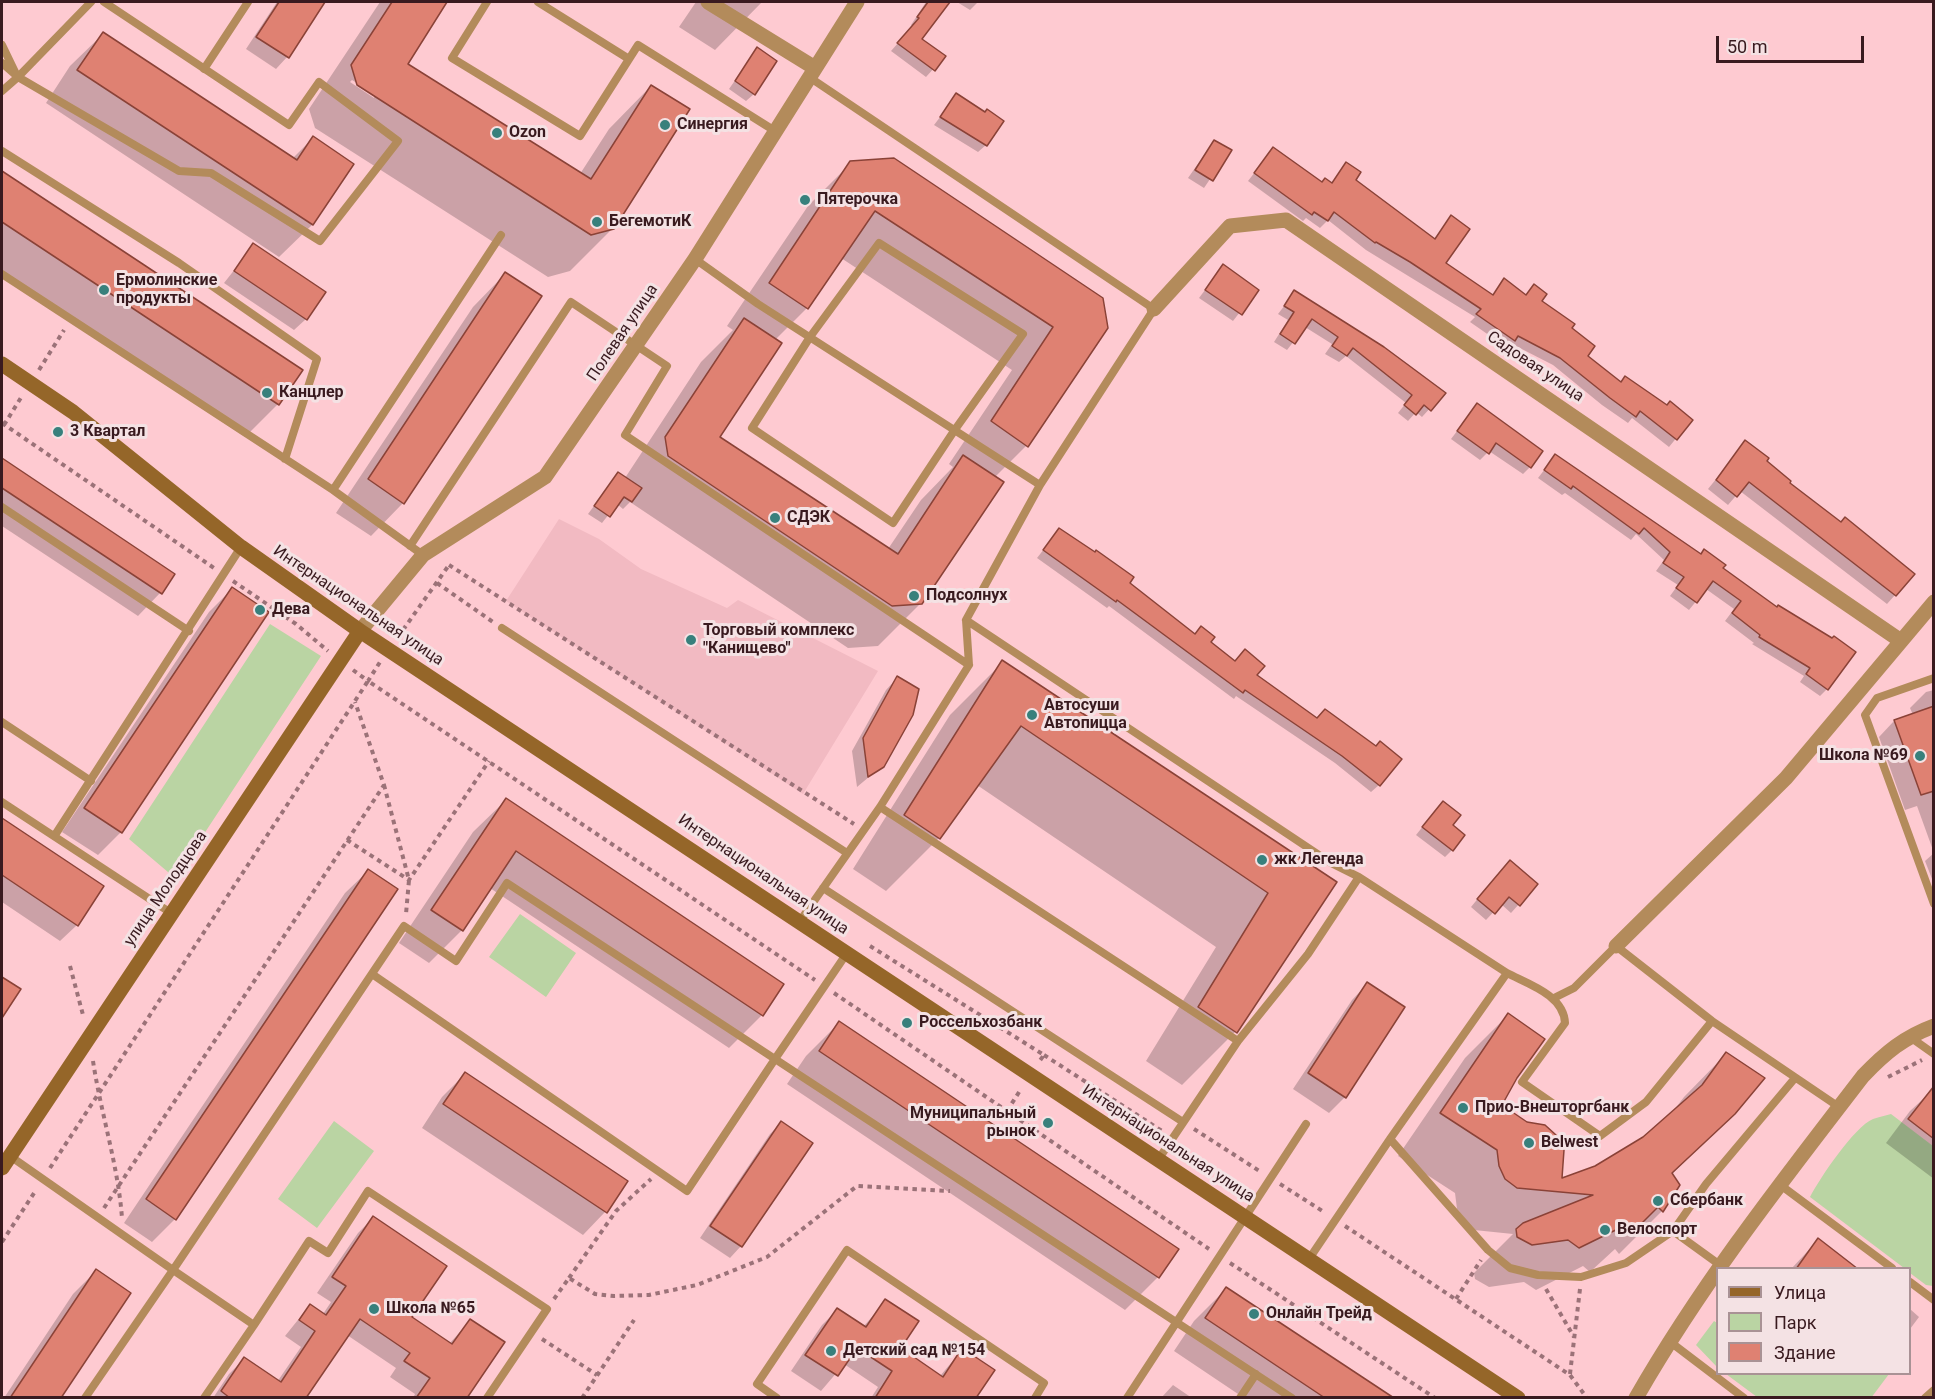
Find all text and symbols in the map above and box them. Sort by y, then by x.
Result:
scale bar [1719,24,1868,62]
text: 50 m [1727,36,1767,57]
place label: Синергия [677,115,748,135]
marker: Синергия [658,118,672,132]
place label: Ozon [509,123,546,143]
marker: Ozon [490,126,504,140]
place label: Пятерочка [817,190,898,210]
marker: Пятерочка [798,193,812,207]
place label: БегемотиК [609,212,691,232]
marker: БегемотиК [590,215,604,229]
place label: Ермолинские продукты [116,271,217,309]
street label: Полевая улица [584,281,662,385]
marker: Ермолинские продукты [97,283,111,297]
street label: Садовая улица [1483,328,1587,406]
place label: Канцлер [279,383,344,403]
marker: Канцлер [260,386,274,400]
place label: 3 Квартал [70,422,145,442]
marker: 3 Квартал [51,425,65,439]
place label: СДЭК [787,508,830,528]
marker: СДЭК [768,511,782,525]
street label: Интернациональная улица [269,542,447,670]
place label: Подсолнух [926,586,1007,606]
marker: Подсолнух [907,589,921,603]
place label: Дева [272,600,310,620]
marker: Дева [253,603,267,617]
place label: Торговый комплекс "Канищево" [703,621,854,659]
marker: Торговый комплекс "Канищево" [684,633,698,647]
place label: Автосуши Автопицца [1044,696,1127,734]
marker: Автосуши Автопицца [1025,708,1039,722]
place label: Школа №69 [1819,746,1908,766]
marker: Школа №69 [1913,749,1927,763]
street label: Интернациональная улица [674,811,852,939]
street label: улица Молодцова [120,828,212,950]
place label: жк Легенда [1274,850,1364,870]
marker: жк Легенда [1255,853,1269,867]
place label: Россельхозбанк [919,1013,1042,1033]
marker: Россельхозбанк [900,1016,914,1030]
street label: Интернациональная улица [1078,1081,1258,1207]
place label: Прио-Внешторгбанк [1475,1098,1629,1118]
marker: Прио-Внешторгбанк [1456,1101,1470,1115]
place label: Муниципальный рынок [910,1104,1036,1142]
marker: Муниципальный рынок [1041,1116,1055,1130]
place label: Belwest [1541,1133,1598,1153]
marker: Belwest [1522,1136,1536,1150]
place label: Сбербанк [1670,1191,1743,1211]
marker: Сбербанк [1651,1194,1665,1208]
place label: Велоспорт [1617,1220,1697,1240]
marker: Велоспорт [1598,1223,1612,1237]
legend [1716,1267,1911,1375]
text: Улица [1774,1282,1826,1303]
place label: Школа №65 [386,1299,475,1319]
marker: Школа №65 [367,1302,381,1316]
place label: Онлайн Трейд [1266,1304,1372,1324]
marker: Онлайн Трейд [1247,1307,1261,1321]
text: Парк [1774,1312,1816,1333]
place label: Детский сад №154 [843,1341,985,1361]
text: Здание [1774,1342,1836,1363]
marker: Детский сад №154 [824,1344,838,1358]

